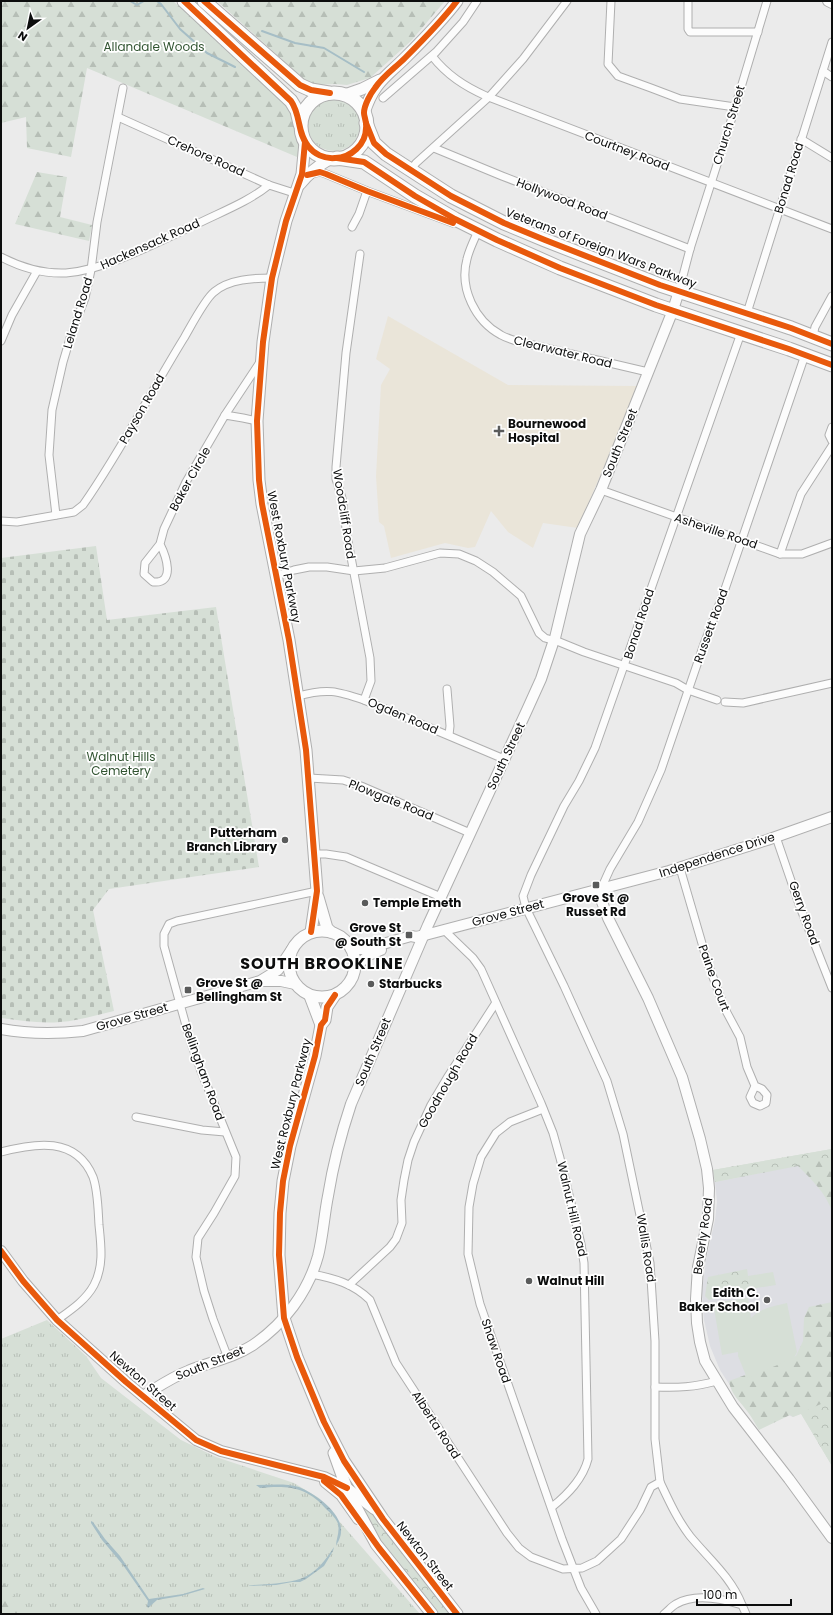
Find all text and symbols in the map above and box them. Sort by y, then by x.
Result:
north arrow [8,8,48,48]
text: N [15,27,30,45]
park label: Allandale Woods [103,38,205,55]
street label: Church Street [708,83,749,167]
street label: Courtney Road [582,127,672,175]
street label: Crehore Road [165,131,248,180]
street label: Bonad Road [770,140,807,215]
street label: Hollywood Road [514,173,610,224]
street label: Veterans of Foreign Wars Parkway [503,203,700,292]
street label: Hackensack Road [97,214,202,273]
street label: Leland Road [59,275,96,351]
street label: Clearwater Road [512,331,614,372]
street label: Payson Road [115,371,168,447]
street label: South Street [598,406,641,480]
place label: Bournewood Hospital [508,415,586,446]
marker: Bournewood Hospital [493,425,505,437]
street label: Baker Circle [165,444,214,514]
street label: Woodcliff Road [329,468,360,560]
street label: West Roxbury Parkway [263,489,306,625]
street label: Asheville Road [672,508,760,553]
street label: Bonad Road [619,586,658,661]
street label: Russett Road [689,586,732,665]
street label: Ogden Road [365,693,441,738]
street label: South Street [482,719,529,792]
park label: Walnut Hills Cemetery [86,748,156,779]
street label: Plowgate Road [346,775,436,824]
place label: Putterham Branch Library [186,824,277,855]
street label: Independence Drive [657,828,777,881]
marker: Putterham Branch Library [280,835,290,845]
street label: Gerry Road [785,878,824,947]
marker: Grove St @ Russet Rd [591,880,601,890]
place label: Grove St @ Russet Rd [562,889,630,920]
place label: Temple Emeth [373,894,461,911]
street label: Grove Street [470,895,546,930]
marker: Temple Emeth [360,898,370,908]
place label: Grove St @ South St [335,919,401,950]
marker: Grove St @ South St [404,930,414,940]
street label: Paine Court [695,942,734,1014]
district label: SOUTH BROOKLINE [240,952,404,975]
place label: Grove St @ Bellingham St [196,974,282,1005]
place label: Starbucks [379,975,442,992]
marker: Starbucks [366,979,376,989]
marker: Grove St @ Bellingham St [183,985,193,995]
street label: Grove Street [94,998,170,1035]
street label: South Street [350,1015,395,1089]
street label: Bellingham Road [178,1021,229,1123]
street label: Goodnough Road [414,1031,481,1131]
street label: West Roxbury Parkway [266,1036,315,1171]
street label: Walnut Hill Road [553,1160,592,1258]
street label: Beverly Road [689,1196,716,1276]
street label: Wallis Road [633,1212,660,1284]
place label: Walnut Hill [537,1272,604,1289]
marker: Walnut Hill [524,1276,534,1286]
place label: Edith C. Baker School [679,1284,759,1315]
marker: Edith C. Baker School [762,1295,772,1305]
street label: Shaw Road [478,1316,515,1385]
street label: South Street [173,1341,247,1384]
street label: Newton Street [106,1347,181,1415]
street label: Alberta Road [408,1387,465,1462]
street label: Newton Street [393,1517,458,1594]
scale bar [697,1581,791,1607]
text: 100 m [703,1586,737,1603]

